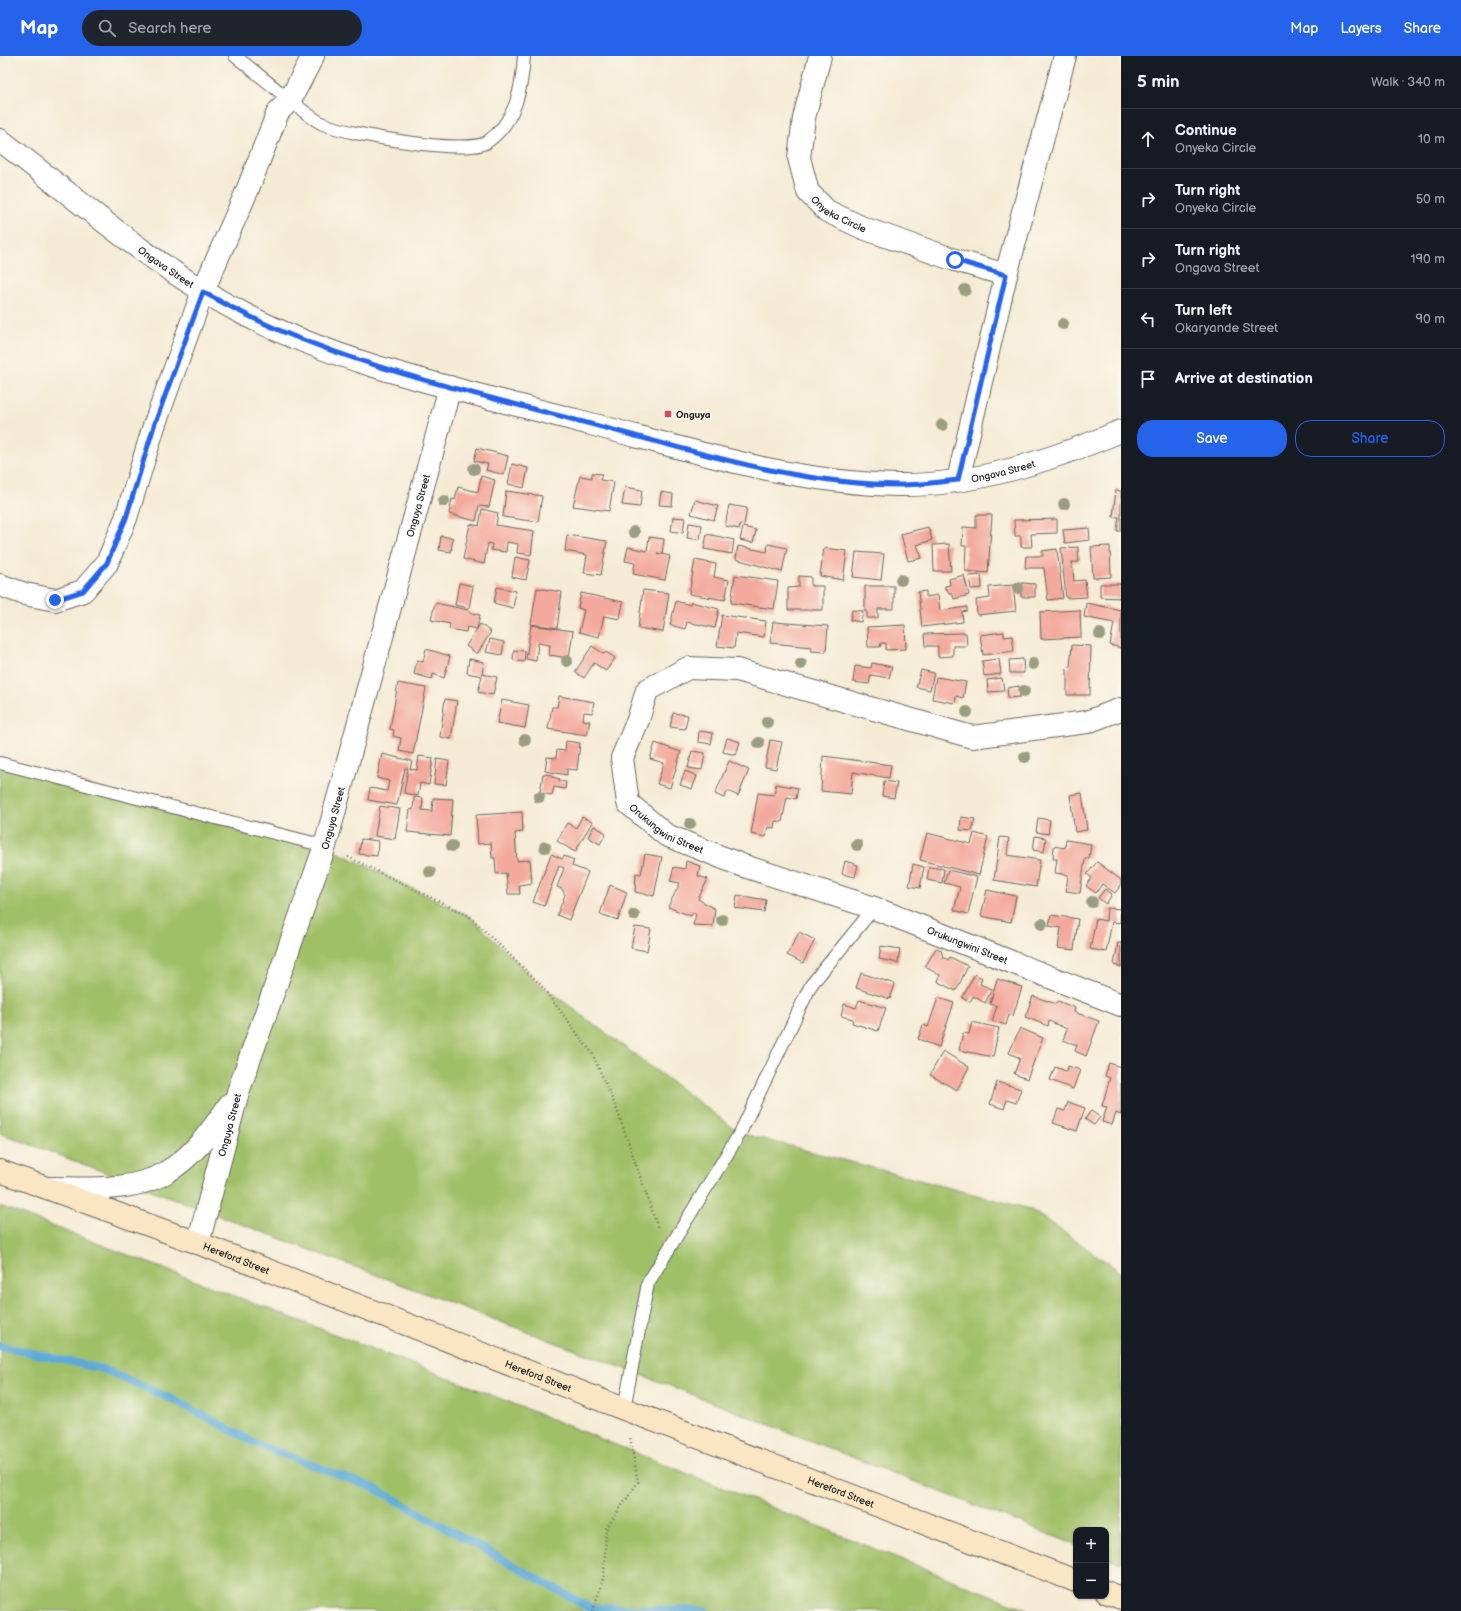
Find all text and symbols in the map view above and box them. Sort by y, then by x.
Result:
search box [82,10,362,46]
text: Map [20,17,58,40]
icon: search [96,17,118,39]
text: Search here [128,19,211,38]
text: Map [1290,20,1318,37]
text: Layers [1340,20,1382,37]
text: Share [1404,20,1441,37]
text: 5 min [1137,72,1180,92]
text: Walk · 340 m [1371,74,1445,90]
text: Continue [1175,121,1237,140]
icon: ahead [1137,128,1159,150]
text: 10 m [1418,131,1445,147]
text: Onyeka Circle [1175,140,1256,156]
text: Turn right [1175,181,1240,200]
icon: right [1137,188,1159,210]
text: 50 m [1416,191,1445,207]
street label: Onyeka Circle [808,194,868,236]
text: Onyeka Circle [1175,200,1256,216]
text: Turn right [1175,241,1240,260]
street label: Ongava Street [135,244,196,291]
icon: right [1137,248,1159,270]
route start [946,251,964,269]
text: 190 m [1411,251,1445,267]
text: Ongava Street [1175,260,1260,276]
text: Turn left [1175,301,1232,320]
icon: left [1137,308,1159,330]
text: 90 m [1416,311,1445,327]
text: Okaryande Street [1175,320,1278,336]
icon: arrive [1137,368,1159,390]
text: Arrive at destination [1175,369,1313,388]
marker: Onguya [663,409,673,419]
place label: Onguya [676,409,711,421]
button: Save [1137,420,1287,457]
button: Share [1295,420,1445,457]
street label: Ongava Street [970,458,1036,485]
street label: Onguya Street [404,473,433,539]
route end [46,591,64,609]
street label: Onguya Street [319,786,348,851]
street label: Orukungwini Street [626,802,705,856]
street label: Orukungwini Street [925,924,1009,967]
street label: Onguya Street [216,1093,244,1158]
street label: Hereford Street [201,1241,271,1277]
street label: Hereford Street [503,1358,573,1395]
street label: Hereford Street [806,1474,876,1511]
map controls [1073,1527,1109,1599]
button: + [1073,1527,1109,1563]
button: − [1073,1563,1109,1599]

